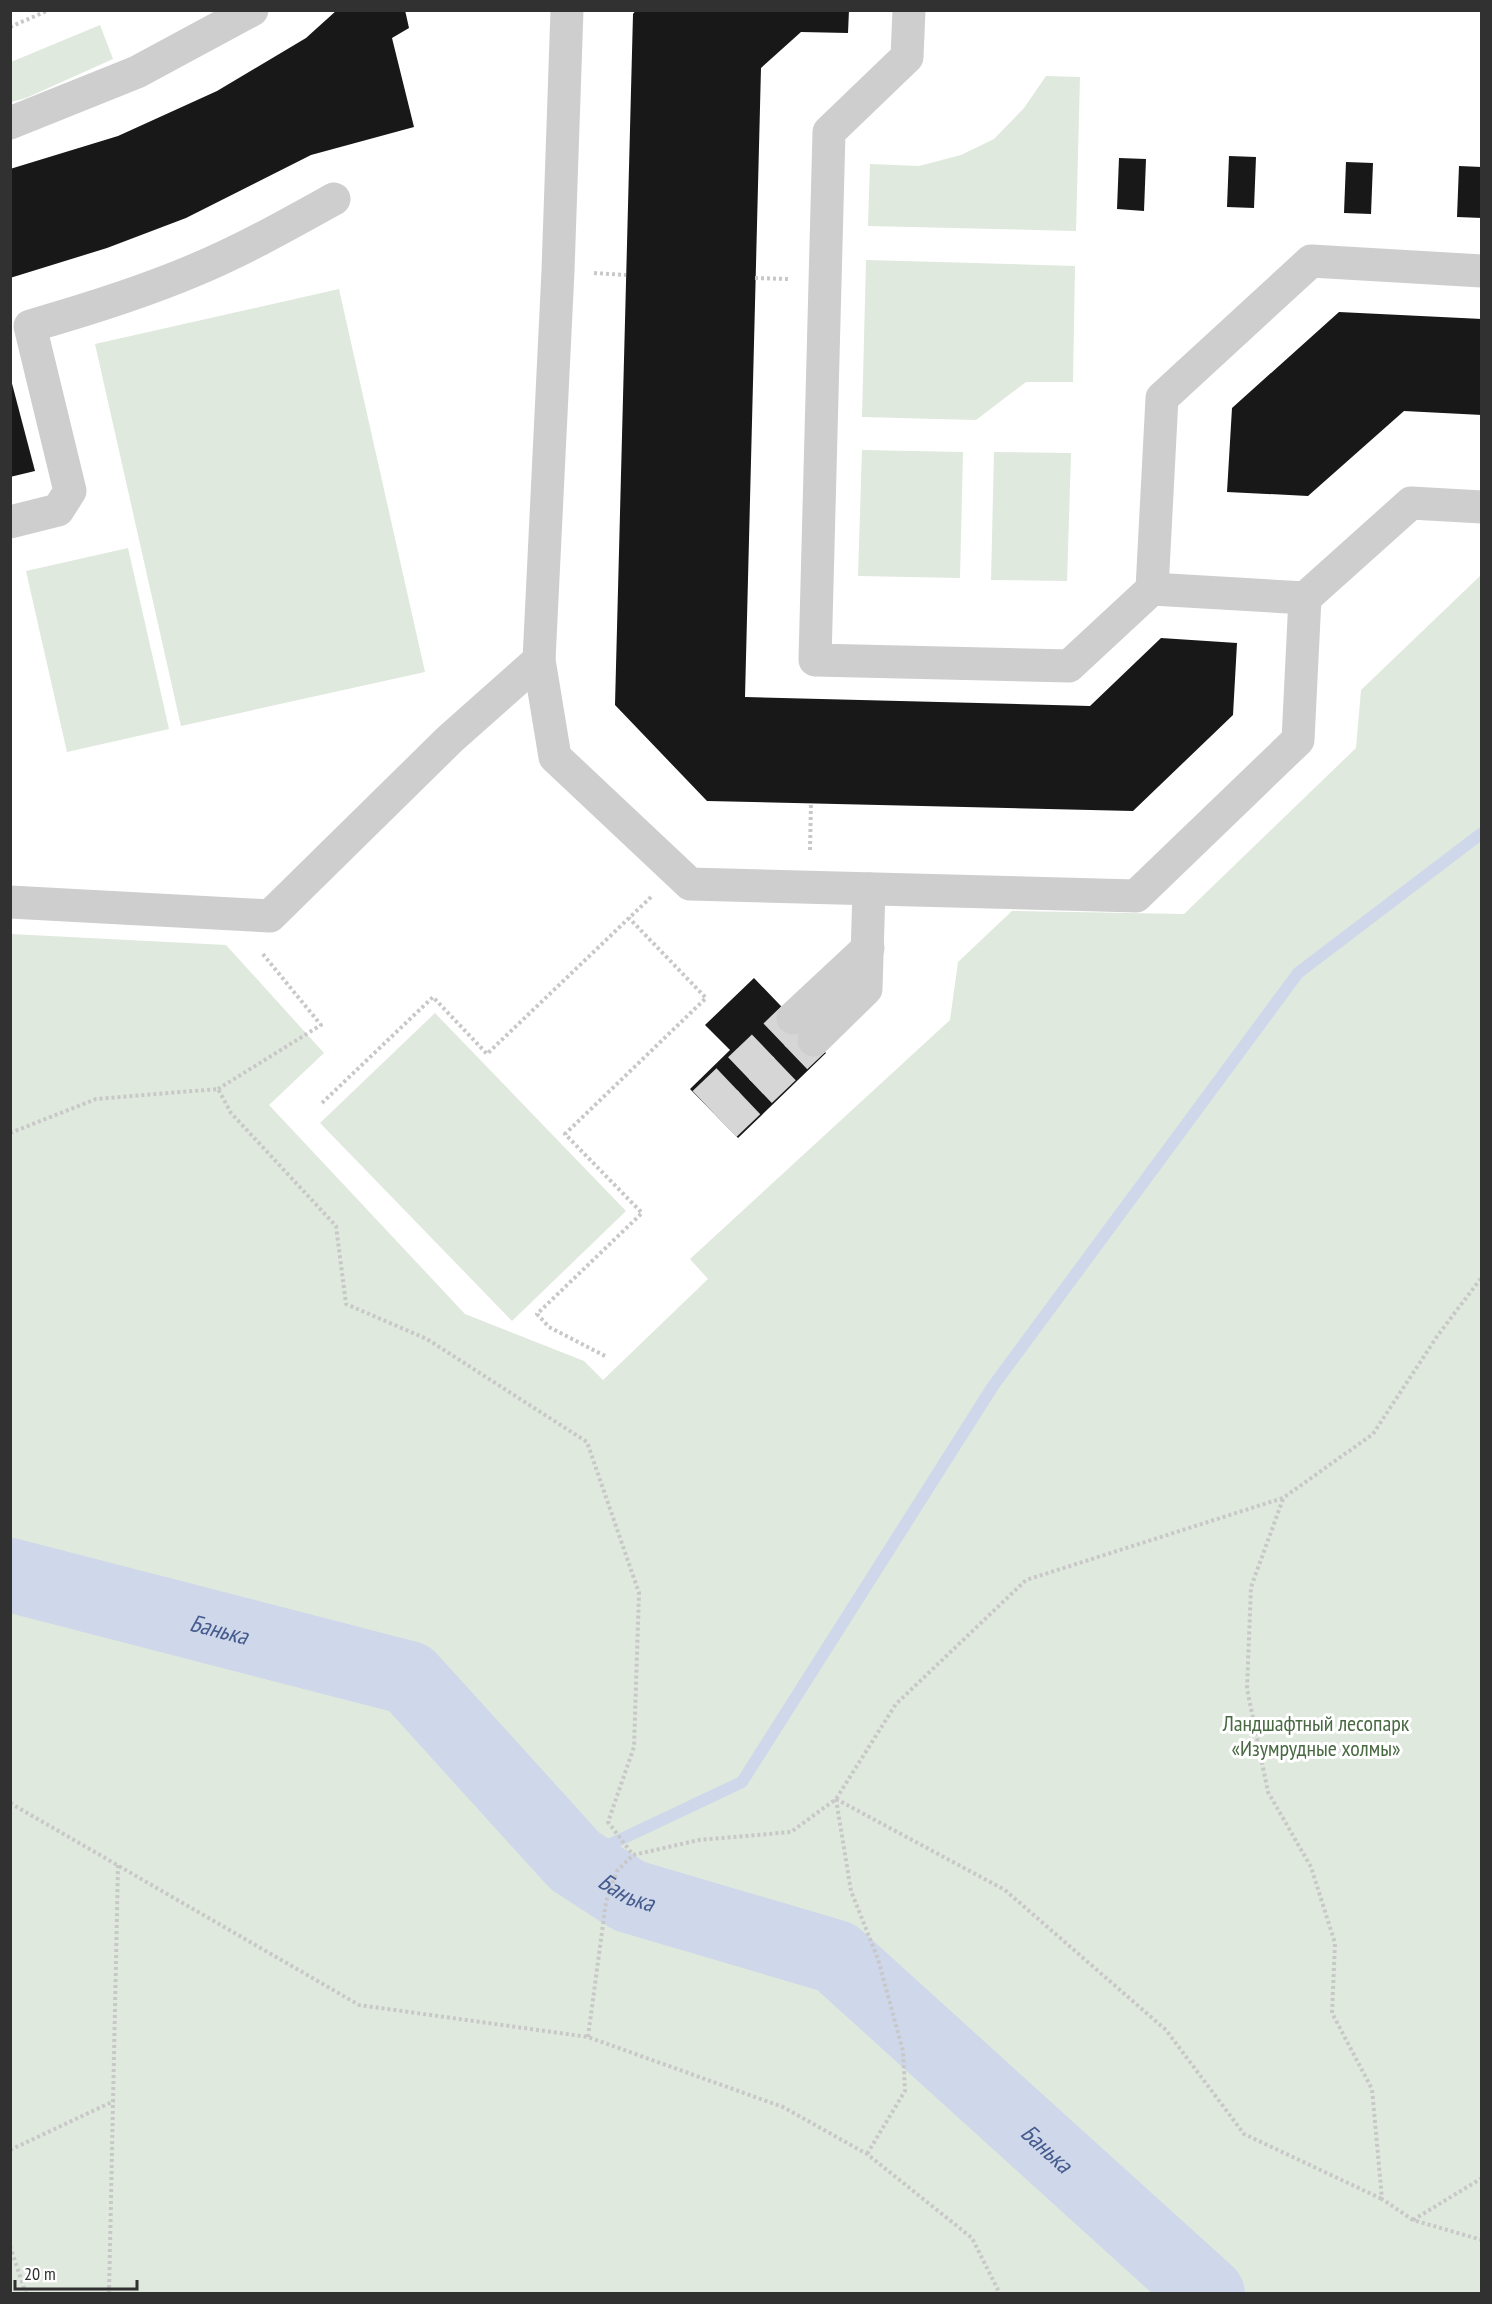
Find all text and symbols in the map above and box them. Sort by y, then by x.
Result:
water label: Банька [187,1607,253,1652]
park label: Ландшафтный лесопарк «Изумрудные холмы» [1222,1709,1410,1762]
water label: Банька [593,1865,660,1919]
water label: Банька [1015,2117,1080,2180]
scale bar [15,2253,136,2291]
text: 20 m [24,2262,56,2285]

